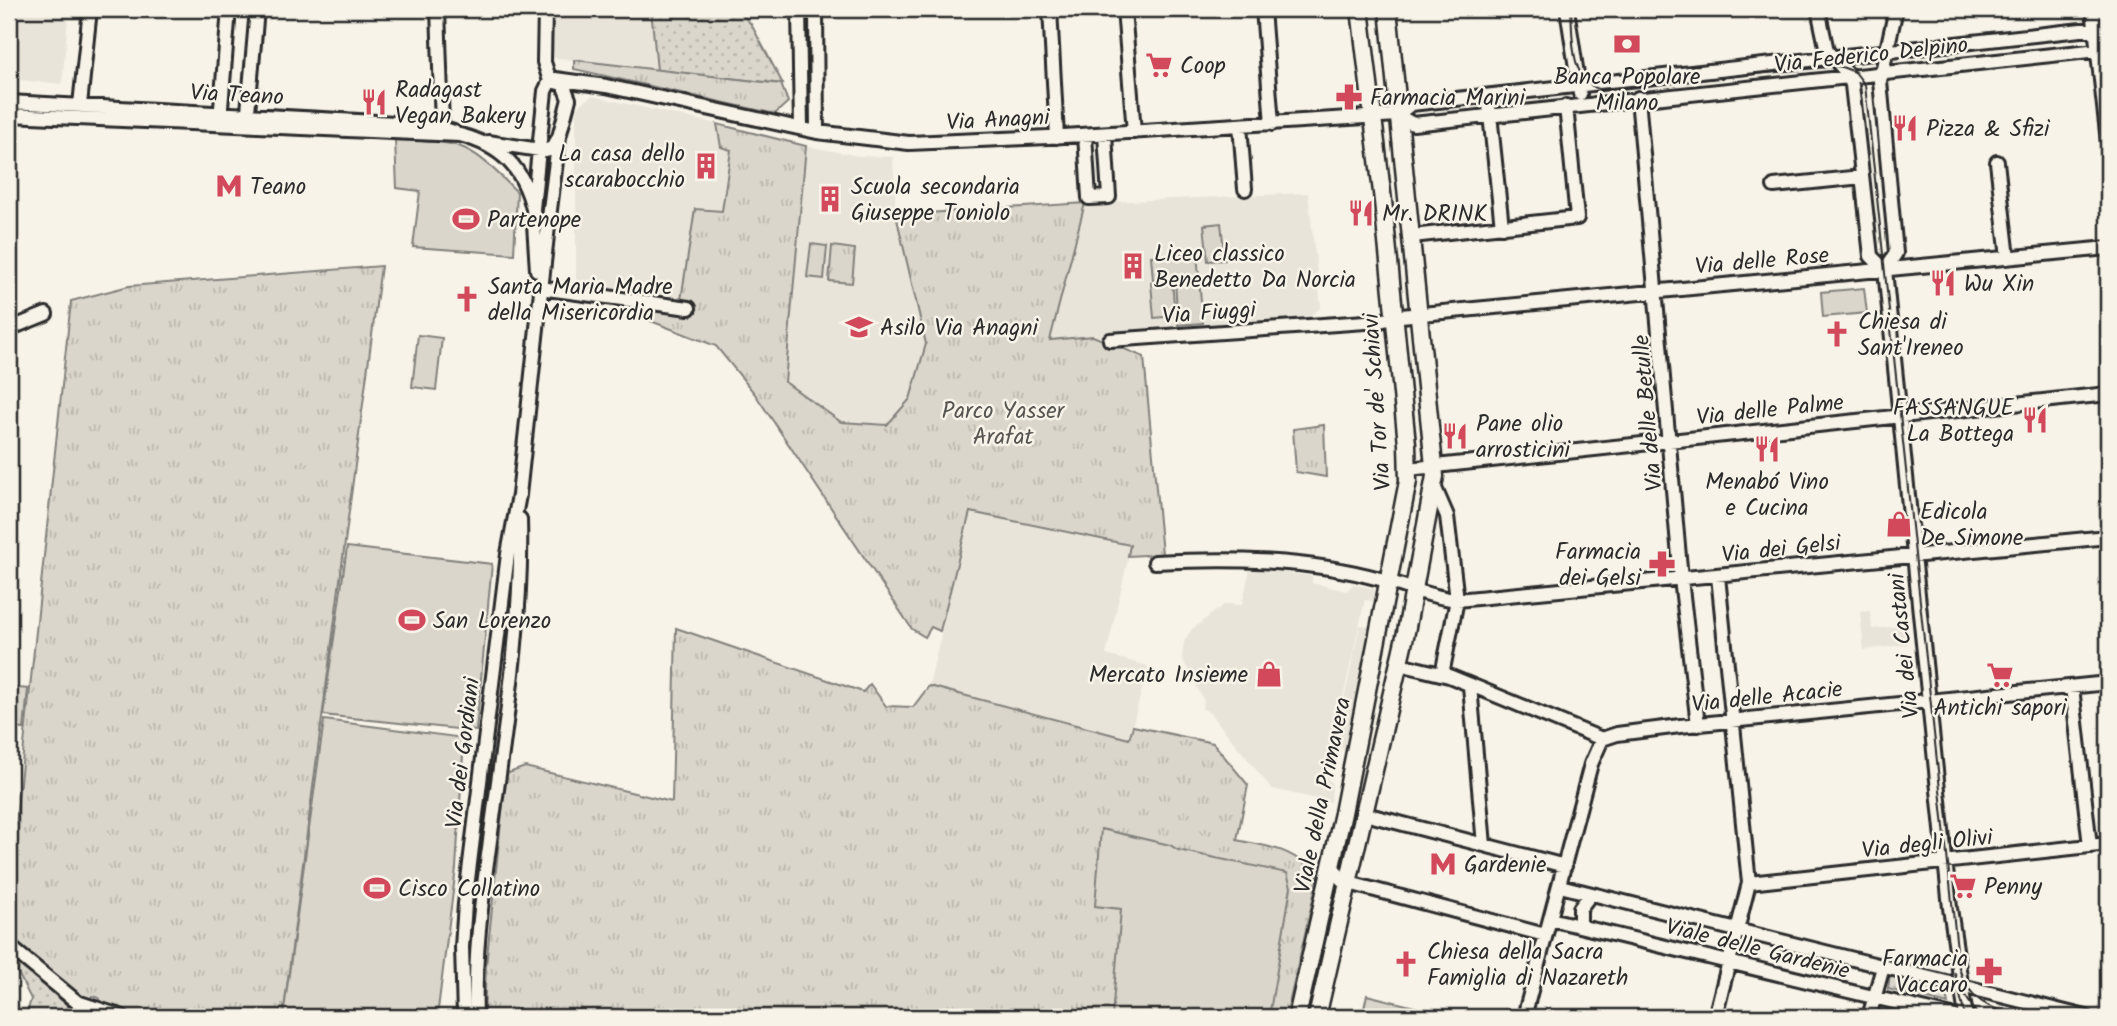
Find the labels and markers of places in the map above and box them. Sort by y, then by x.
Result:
bank icon: Banca Popolare Milano [1612,29,1642,59]
place label: Coop [1180,49,1226,85]
supermarket icon: Coop [1144,50,1174,80]
place label: Banca Popolare Milano [1554,60,1700,122]
place label: Radagast Vegan Bakery [395,73,526,135]
place label: Farmacia Marini [1370,81,1527,117]
pharmacy icon: Farmacia Marini [1334,82,1364,112]
restaurant icon: Radagast Vegan Bakery [359,87,389,117]
place label: Pizza & Sfizi [1926,112,2051,148]
restaurant icon: Pizza & Sfizi [1890,113,1920,143]
place label: La casa dello scarabocchio [558,137,685,199]
building icon: La casa dello scarabocchio [691,151,721,181]
place label: Teano [250,170,306,206]
place label: Scuola secondaria Giuseppe Toniolo [851,170,1020,232]
metro station icon: Teano [214,171,244,201]
building icon: Scuola secondaria Giuseppe Toniolo [815,184,845,214]
place label: Mr. DRINK [1382,197,1487,233]
restaurant icon: Mr. DRINK [1346,198,1376,228]
place label: Partenope [487,203,581,239]
sports icon: Partenope [451,204,481,234]
place label: Liceo classico Benedetto Da Norcia [1154,237,1356,299]
building icon: Liceo classico Benedetto Da Norcia [1118,251,1148,281]
place label: Wu Xin [1964,267,2034,303]
restaurant icon: Wu Xin [1928,268,1958,298]
place label: Santa Maria Madre della Misericordia [488,270,673,332]
church icon: Santa Maria Madre della Misericordia [452,284,482,314]
place label: Chiesa di Sant'Ireneo [1858,305,1964,367]
place label: Asilo Via Anagni [880,311,1039,347]
school or university icon: Asilo Via Anagni [844,312,874,342]
church icon: Chiesa di Sant'Ireneo [1822,319,1852,349]
place label: FASSANGUE La Bottega [1893,391,2015,453]
restaurant icon: FASSANGUE La Bottega [2020,405,2050,435]
place label: Pane olio arrosticini [1476,407,1572,469]
restaurant icon: Pane olio arrosticini [1440,421,1470,451]
restaurant icon: Menabó Vino e Cucina [1752,434,1782,464]
place label: Menabó Vino e Cucina [1705,465,1829,527]
place label: Edicola De Simone [1920,495,2023,557]
shop icon: Edicola De Simone [1884,509,1914,539]
place label: Farmacia dei Gelsi [1555,535,1643,597]
pharmacy icon: Farmacia dei Gelsi [1647,549,1677,579]
place label: San Lorenzo [433,604,551,640]
sports icon: San Lorenzo [397,605,427,635]
place label: Mercato Insieme [1089,658,1248,694]
shop icon: Mercato Insieme [1254,659,1284,689]
supermarket icon: Antichi sapori [1985,660,2015,690]
place label: Antichi sapori [1934,691,2068,727]
place label: Gardenie [1464,848,1546,884]
metro station icon: Gardenie [1428,849,1458,879]
place label: Penny [1984,870,2042,906]
supermarket icon: Penny [1948,871,1978,901]
place label: Cisco Collatino [398,872,540,908]
sports icon: Cisco Collatino [362,873,392,903]
place label: Chiesa della Sacra Famiglia di Nazareth [1427,935,1628,997]
place label: Farmacia Vaccaro [1882,942,1968,1004]
church icon: Chiesa della Sacra Famiglia di Nazareth [1391,949,1421,979]
pharmacy icon: Farmacia Vaccaro [1974,956,2004,986]

